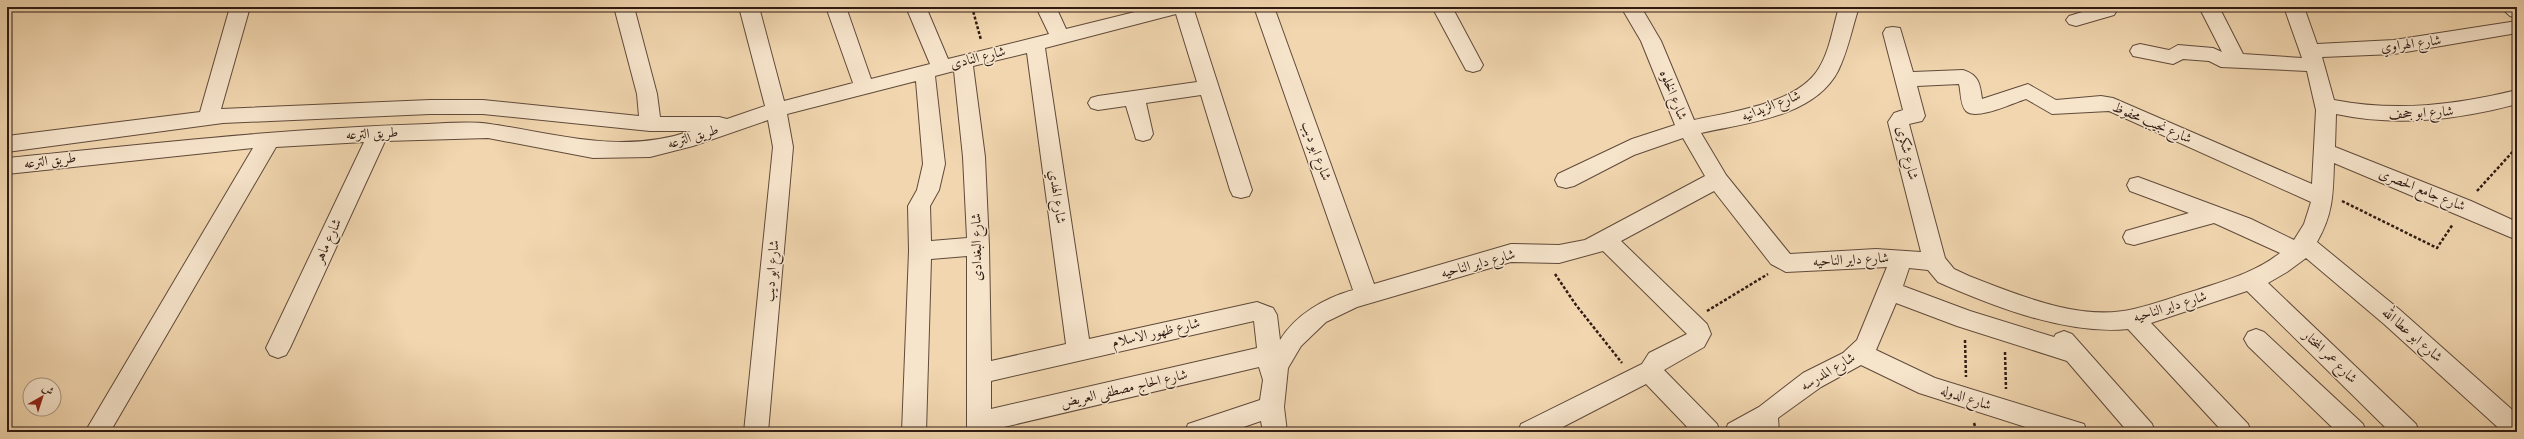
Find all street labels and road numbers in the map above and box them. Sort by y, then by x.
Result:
street label: شارع الهراوي [2380,31,2443,59]
street label: شارع النادى [948,42,1008,75]
street label: شارع الخلوه [1653,67,1691,123]
street label: شارع الزيدانيه [1739,86,1804,127]
street label: شارع نجيب محفوظ [2109,98,2195,150]
street label: شارع ابو جحف [2388,102,2454,126]
street label: شارع ابو ديب [1295,119,1335,184]
street label: طريق الترعه [665,121,721,153]
street label: طريق الترعه [345,124,399,144]
street label: شارع شكرى [1890,124,1922,182]
street label: طريق الترعه [23,149,77,173]
street label: شارع جامع الحصرى [2375,164,2468,219]
street label: شارع الهدي [1042,169,1070,225]
street label: شارع البغدادى [967,213,989,281]
street label: شارع ماهر [309,216,348,269]
street label: شارع ابو ديب [760,239,786,303]
street label: شارع داير الناحيه [1439,245,1518,284]
street label: شارع داير الناحيه [1812,249,1890,273]
street label: شارع داير الناحيه [2131,287,2210,329]
street label: شارع ابو عطا الله [2377,301,2448,368]
street label: شارع ظهور الاسلام [1110,314,1203,355]
street label: شارع عمر المختار [2296,325,2361,389]
street label: شارع المدرسه [1797,349,1860,397]
street label: شارع الحاج مصطفى العريض [1059,366,1190,415]
street label: شارع الدوله [1938,381,1994,417]

